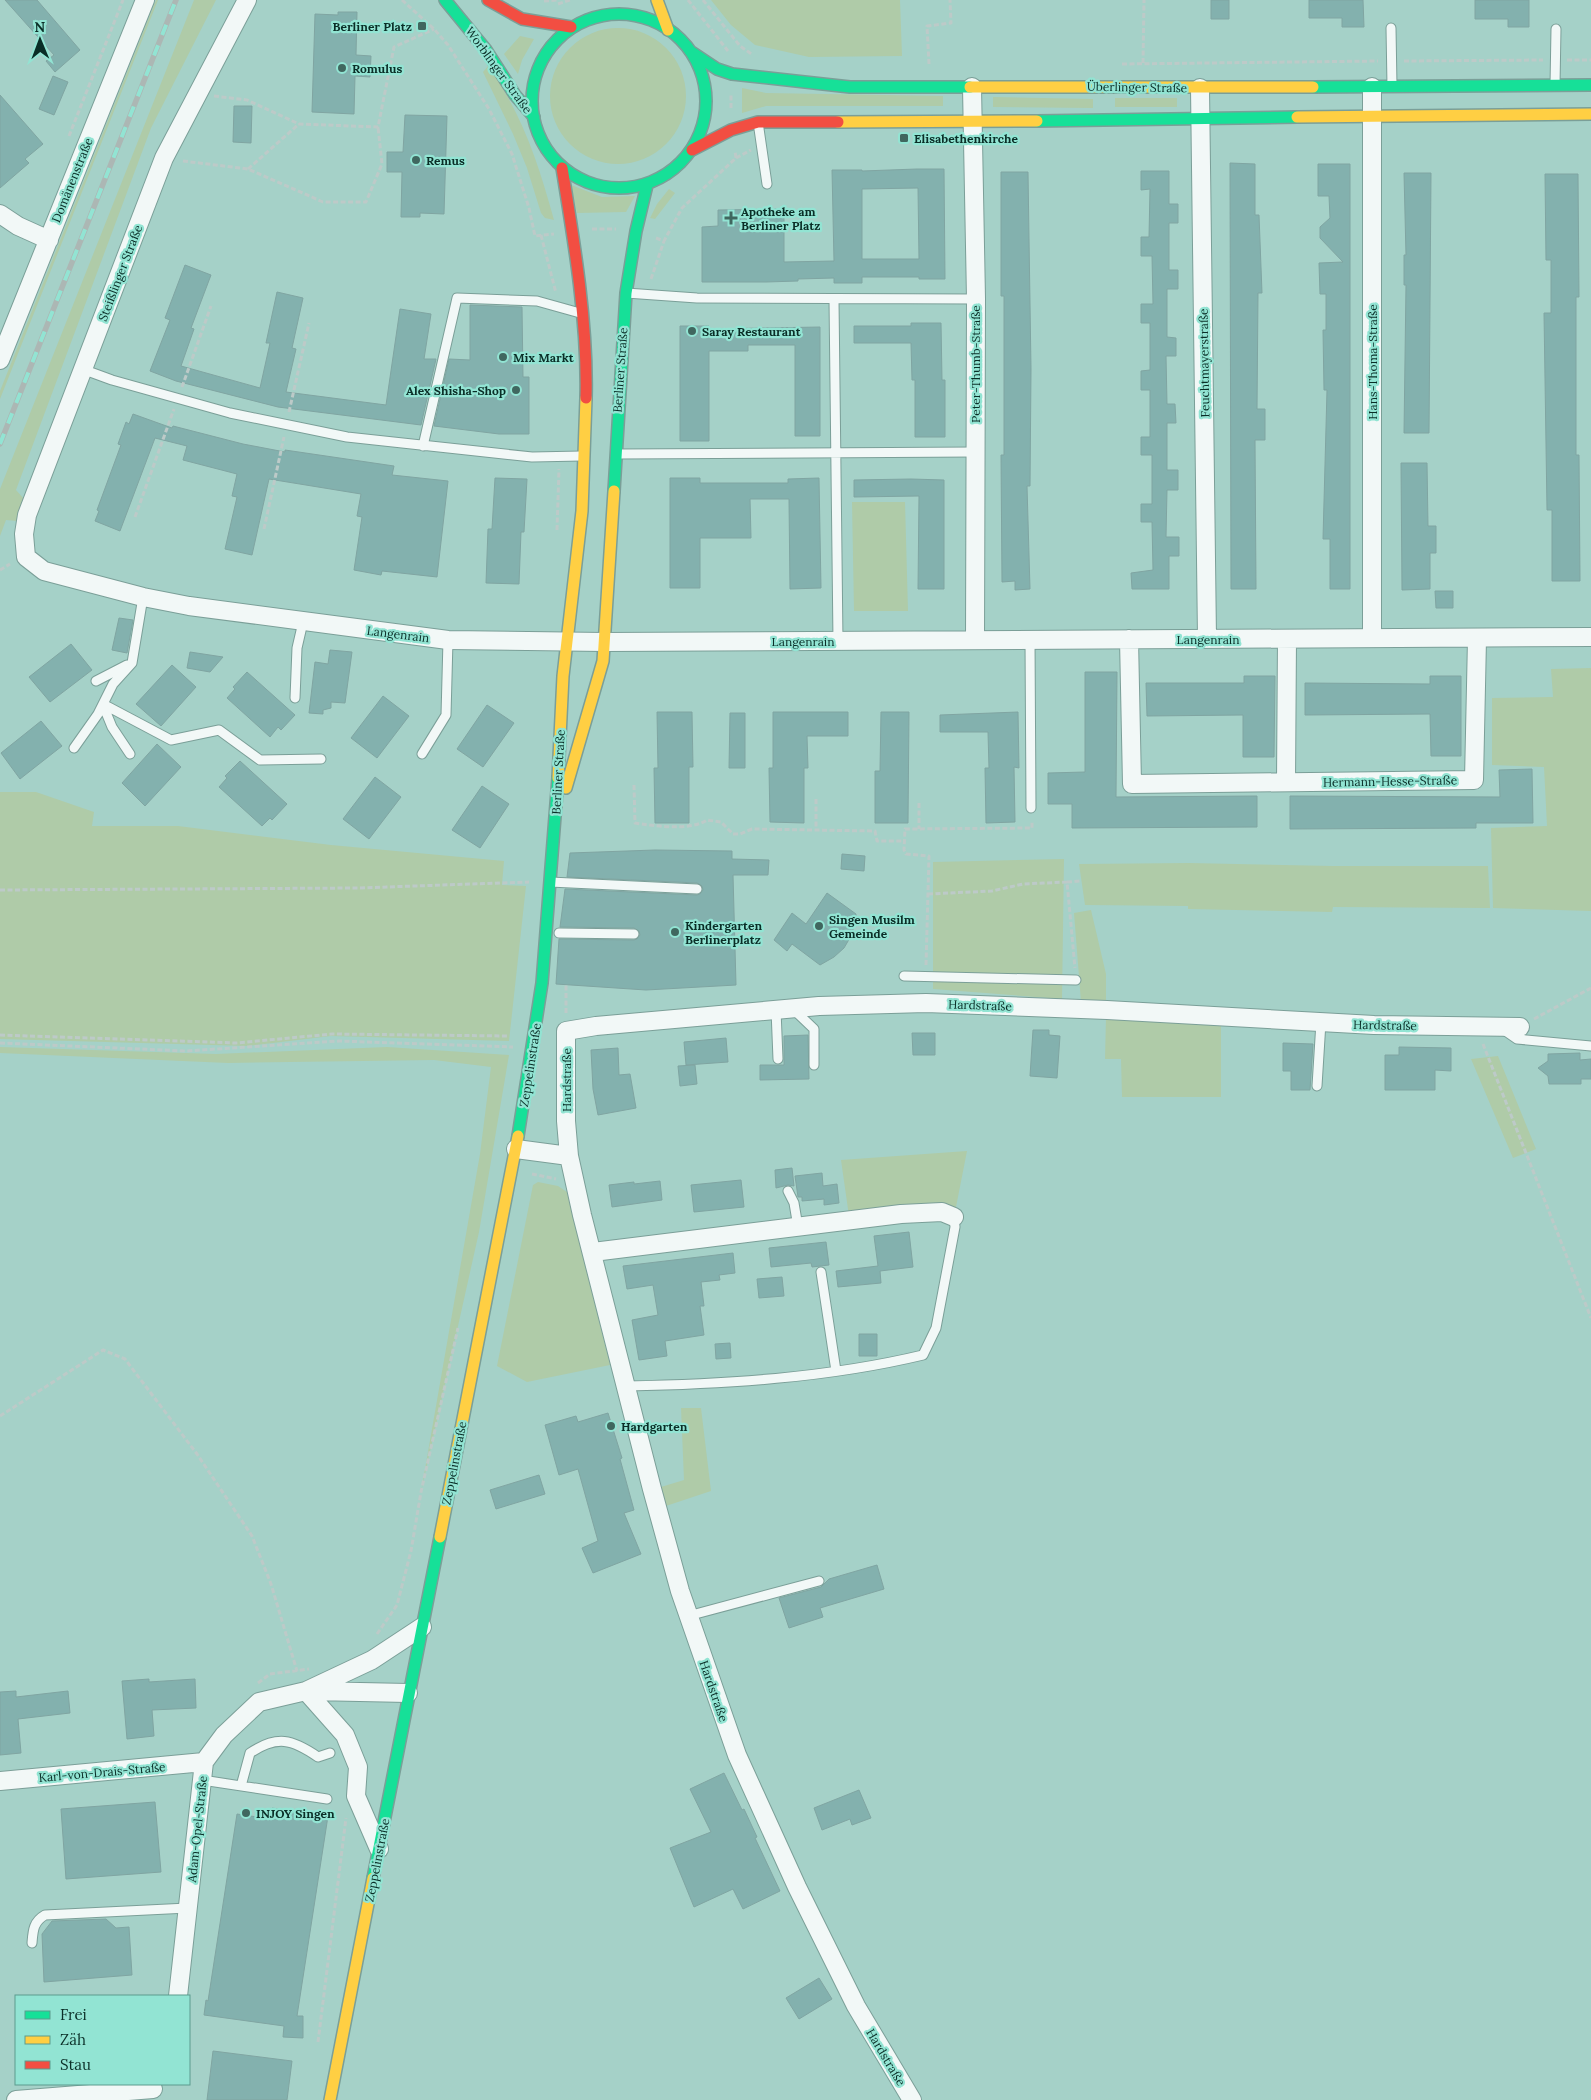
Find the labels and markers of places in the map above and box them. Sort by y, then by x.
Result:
place label: Berliner Platz [333,19,412,34]
marker: Berliner Platz [416,20,428,32]
place label: Romulus [352,61,402,76]
marker: Romulus [336,62,348,74]
place label: Elisabethenkirche [914,131,1019,146]
marker: Elisabethenkirche [898,132,910,144]
place label: Remus [426,153,465,168]
marker: Remus [410,154,422,166]
place label: Apotheke am Berliner Platz [741,204,820,233]
marker: Apotheke am Berliner Platz [725,212,737,224]
place label: Saray Restaurant [702,324,802,339]
marker: Saray Restaurant [686,325,698,337]
place label: Mix Markt [513,350,575,365]
marker: Mix Markt [497,351,509,363]
place label: Alex Shisha-Shop [406,383,506,398]
marker: Alex Shisha-Shop [510,384,522,396]
place label: Singen Musilm Gemeinde [829,912,915,941]
place label: Kindergarten Berlinerplatz [685,918,762,947]
marker: Singen Musilm Gemeinde [813,920,825,932]
marker: Kindergarten Berlinerplatz [669,926,681,938]
place label: Hardgarten [621,1419,688,1434]
marker: Hardgarten [605,1420,617,1432]
place label: INJOY Singen [256,1806,335,1821]
marker: INJOY Singen [240,1807,252,1819]

